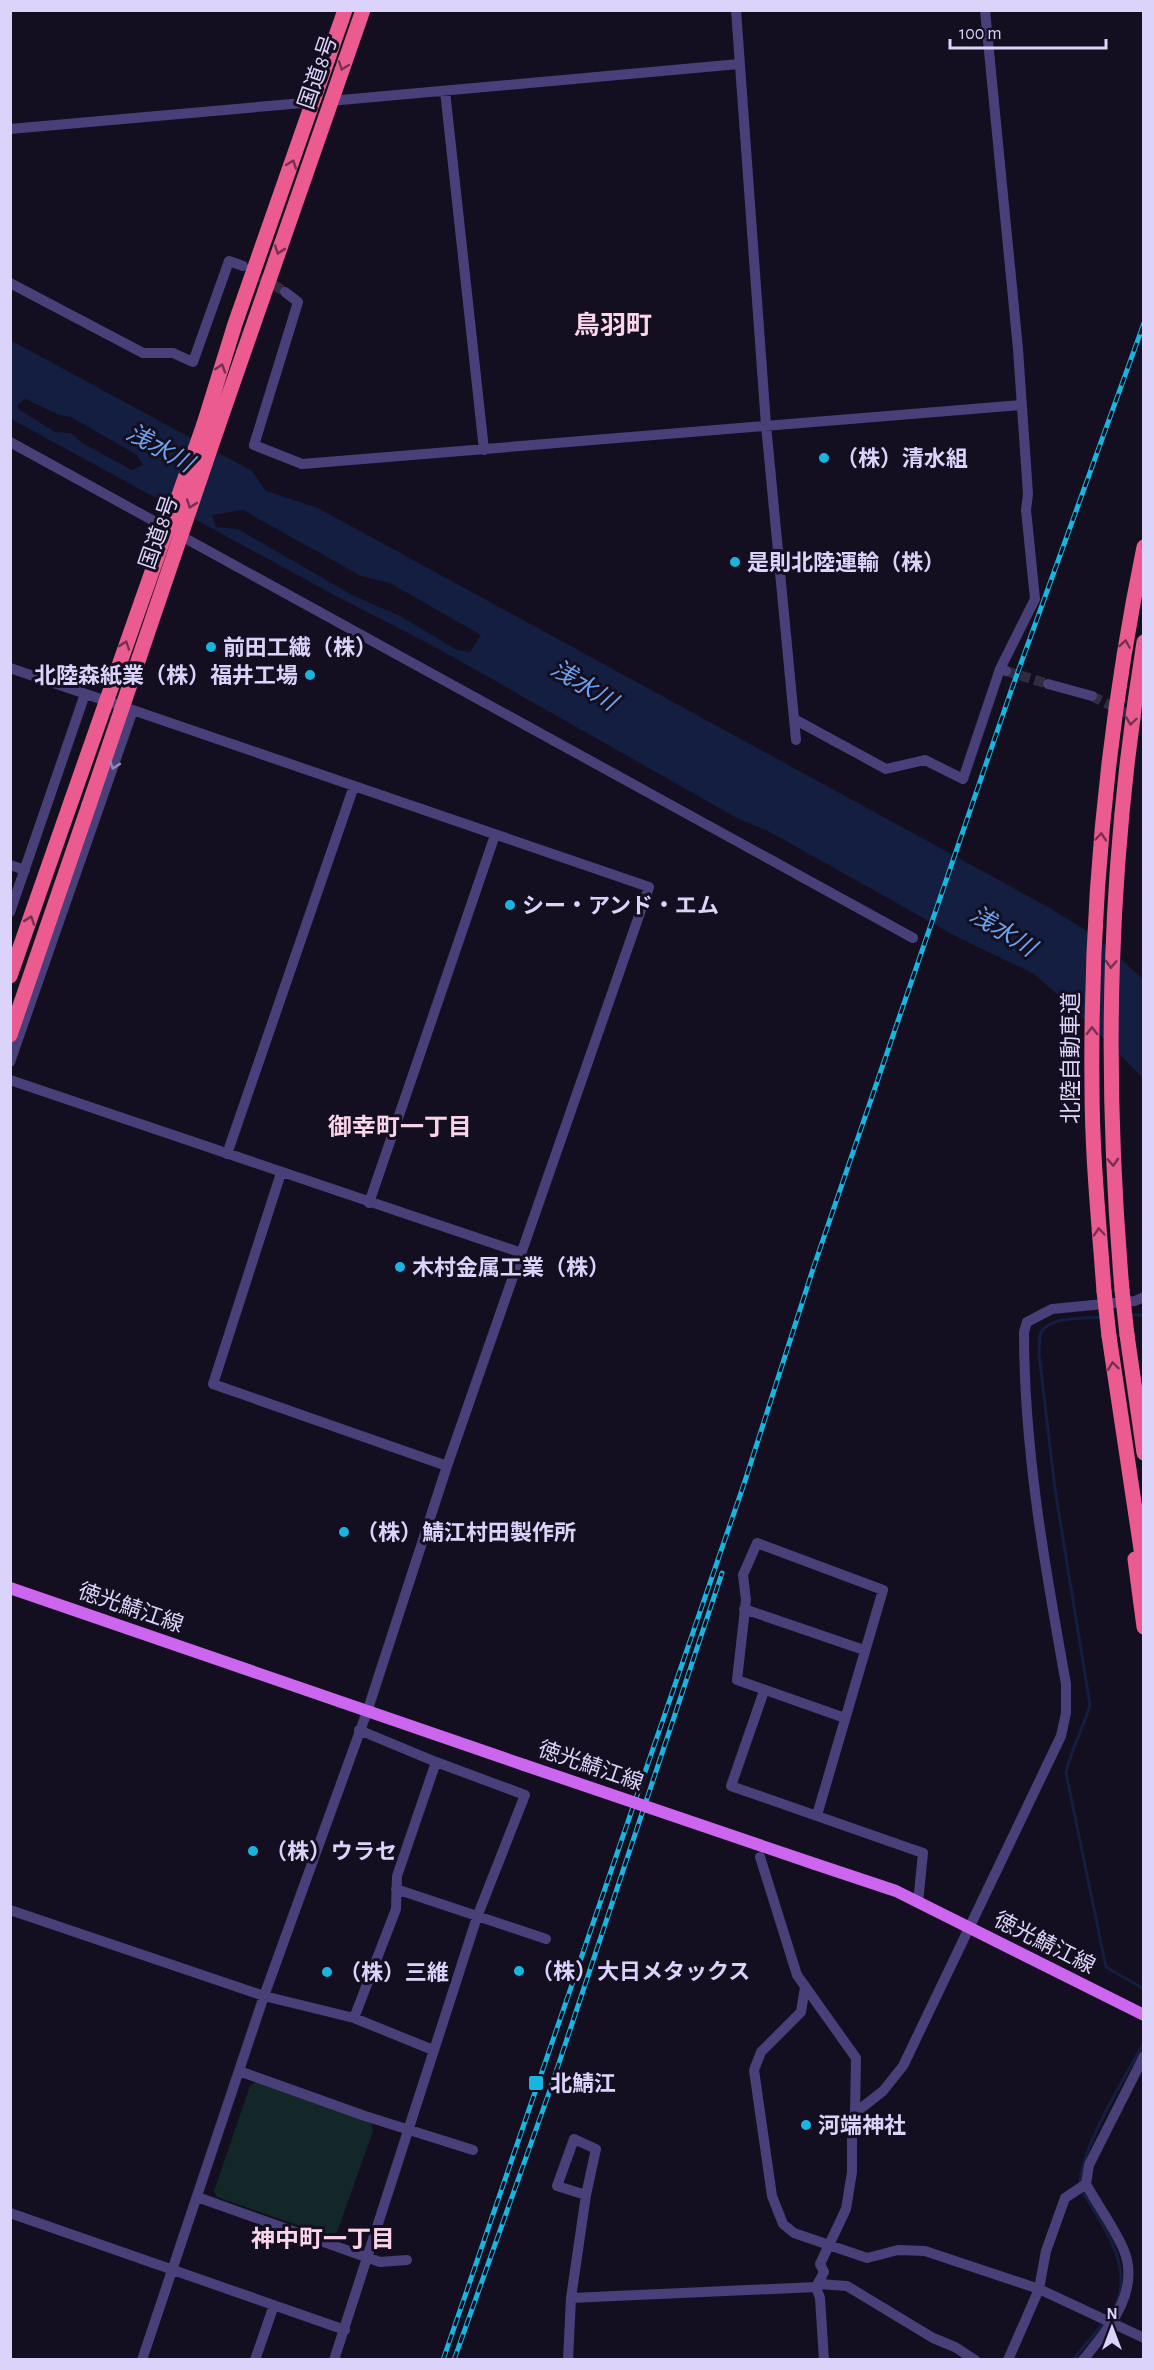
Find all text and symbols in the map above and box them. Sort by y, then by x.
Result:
scale bar [950,12,1106,50]
text: 100 m [959,25,1002,43]
street label: 国道8号 [294,32,341,112]
one-way arrow [338,60,350,71]
one-way arrow [285,159,298,170]
one-way arrow [273,244,286,255]
district label: 鳥羽町 [574,311,652,339]
one-way arrow [214,363,227,374]
water label: 浅水川 [122,419,200,478]
place label: （株）清水組 [836,447,968,470]
marker: （株）清水組 [817,451,831,465]
street label: 国道8号 [135,492,182,572]
one-way arrow [186,498,199,509]
place label: 是則北陸運輸（株） [747,551,945,574]
marker: 是則北陸運輸（株） [728,555,742,569]
place label: 前田工繊（株） [223,636,377,659]
one-way arrow [1118,639,1130,648]
one-way arrow [118,640,131,651]
marker: 前田工繊（株） [204,640,218,654]
water label: 浅水川 [547,655,624,717]
place label: 北陸森紙業（株）福井工場 [34,664,298,687]
marker: 北陸森紙業（株）福井工場 [303,668,317,682]
one-way arrow [1126,716,1138,725]
one-way arrow [108,759,121,770]
one-way arrow [1094,832,1107,842]
place label: シー・アンド・エム [522,895,719,917]
marker: シー・アンド・エム [503,898,517,912]
water label: 浅水川 [966,901,1043,963]
one-way arrow [22,915,35,926]
one-way arrow [1104,960,1117,969]
street label: 北陸自動車道 [1059,992,1082,1124]
one-way arrow [1086,1027,1098,1036]
district label: 御幸町一丁目 [328,1114,472,1140]
one-way arrow [1106,1158,1119,1167]
one-way arrow [1093,1228,1106,1237]
place label: 木村金属工業（株） [412,1256,610,1279]
marker: 木村金属工業（株） [393,1260,407,1274]
one-way arrow [1107,1361,1120,1371]
place label: （株）鯖江村田製作所 [356,1521,576,1544]
marker: （株）鯖江村田製作所 [337,1525,351,1539]
street label: 徳光鯖江線 [75,1579,187,1636]
street label: 徳光鯖江線 [535,1737,647,1794]
place label: （株）ウラセ [265,1840,397,1863]
marker: （株）ウラセ [246,1844,260,1858]
street label: 徳光鯖江線 [991,1907,1099,1978]
place label: （株）大日メタックス [531,1960,750,1983]
place label: （株）三維 [339,1961,449,1984]
marker: （株）大日メタックス [512,1964,526,1978]
marker: （株）三維 [320,1965,334,1979]
place label: 北鯖江 [550,2072,616,2095]
marker: 北鯖江 [527,2074,545,2092]
place label: 河端神社 [818,2114,906,2137]
marker: 河端神社 [799,2118,813,2132]
district label: 神中町一丁目 [251,2226,395,2252]
north arrow [1082,2298,1142,2358]
text: N [1106,2306,1118,2322]

